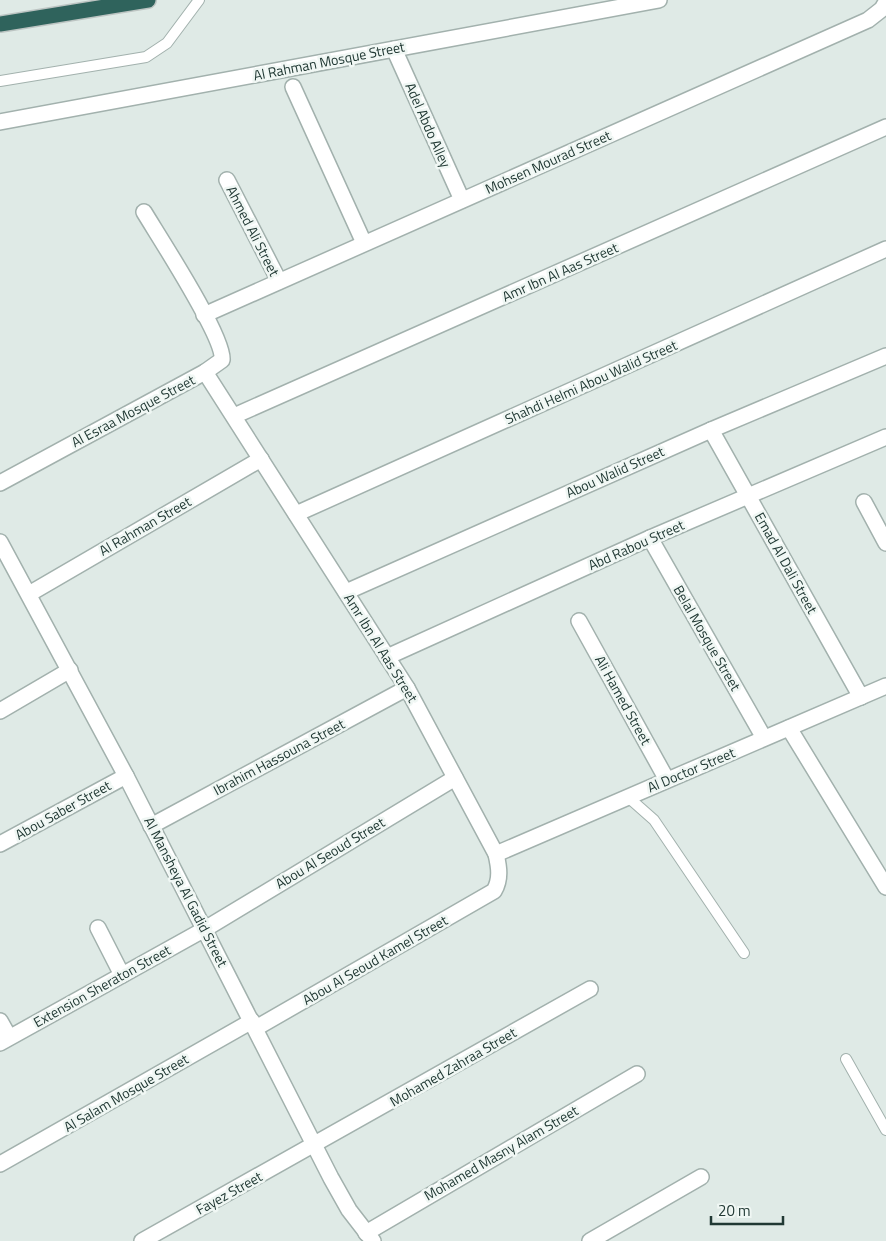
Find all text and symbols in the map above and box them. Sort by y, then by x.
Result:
street label: Al Rahman Mosque Street [251,36,406,85]
street label: Adel Abdo Alley [400,79,457,171]
street label: Mohsen Mourad Street [482,124,614,199]
street label: Ahmed Ali Street [222,182,285,280]
street label: Amr Ibn Al Aas Street [498,236,621,307]
street label: Shahdi Helmi Abou Walid Street [501,334,680,429]
street label: Al Esraa Mosque Street [67,369,198,452]
street label: Abou Walid Street [562,440,667,503]
street label: Al Rahman Street [95,491,195,560]
street label: Emad Al Dali Street [750,508,823,617]
street label: Abd Rabou Street [584,514,687,575]
street label: Belal Mosque Street [669,581,746,695]
street label: Amr Ibn Al Aas Street [339,589,424,706]
street label: Ali Hamed Street [590,651,657,748]
street label: Ibrahim Hassouna Street [209,713,348,800]
street label: Al Doctor Street [644,742,738,797]
street label: Abou Saber Street [11,774,115,845]
street label: Abou Al Seoud Street [271,812,389,894]
street label: Al Mansheya Al Gadid Street [139,813,234,971]
street label: Abou Al Seoud Kamel Street [298,909,451,1010]
street label: Extension Sheraton Street [29,939,174,1032]
street label: Mohamed Zahraa Street [386,1022,520,1111]
street label: Al Salam Mosque Street [59,1048,192,1137]
street label: Mohamed Masny Alam Street [420,1100,582,1205]
street label: Fayez Street [192,1166,266,1219]
scale bar [711,1194,784,1226]
text: 20 m [718,1199,751,1222]

